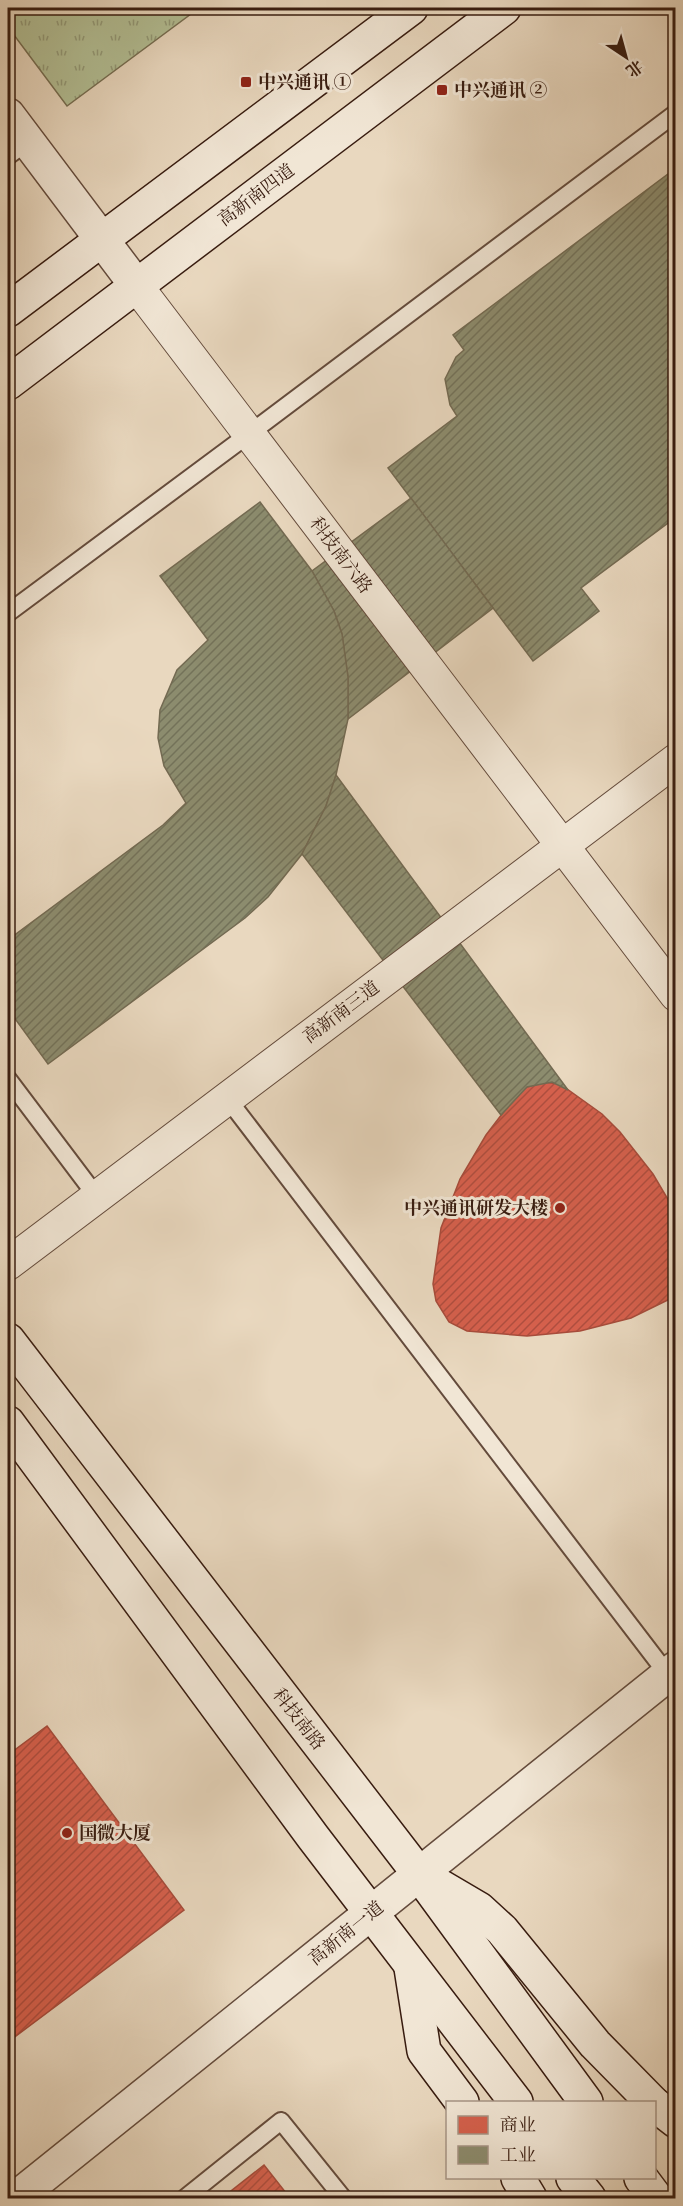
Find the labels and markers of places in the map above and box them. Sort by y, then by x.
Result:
place label: 中兴通讯 ① [258,71,352,94]
marker: 中兴通讯 ① [239,75,253,89]
place label: 中兴通讯 ② [454,79,548,102]
marker: 中兴通讯 ② [435,83,449,97]
place label: 中兴通讯研发大楼 [404,1197,548,1220]
marker: 中兴通讯研发大楼 [553,1201,567,1215]
place label: 国微大厦 [79,1822,151,1845]
marker: 国微大厦 [60,1826,74,1840]

